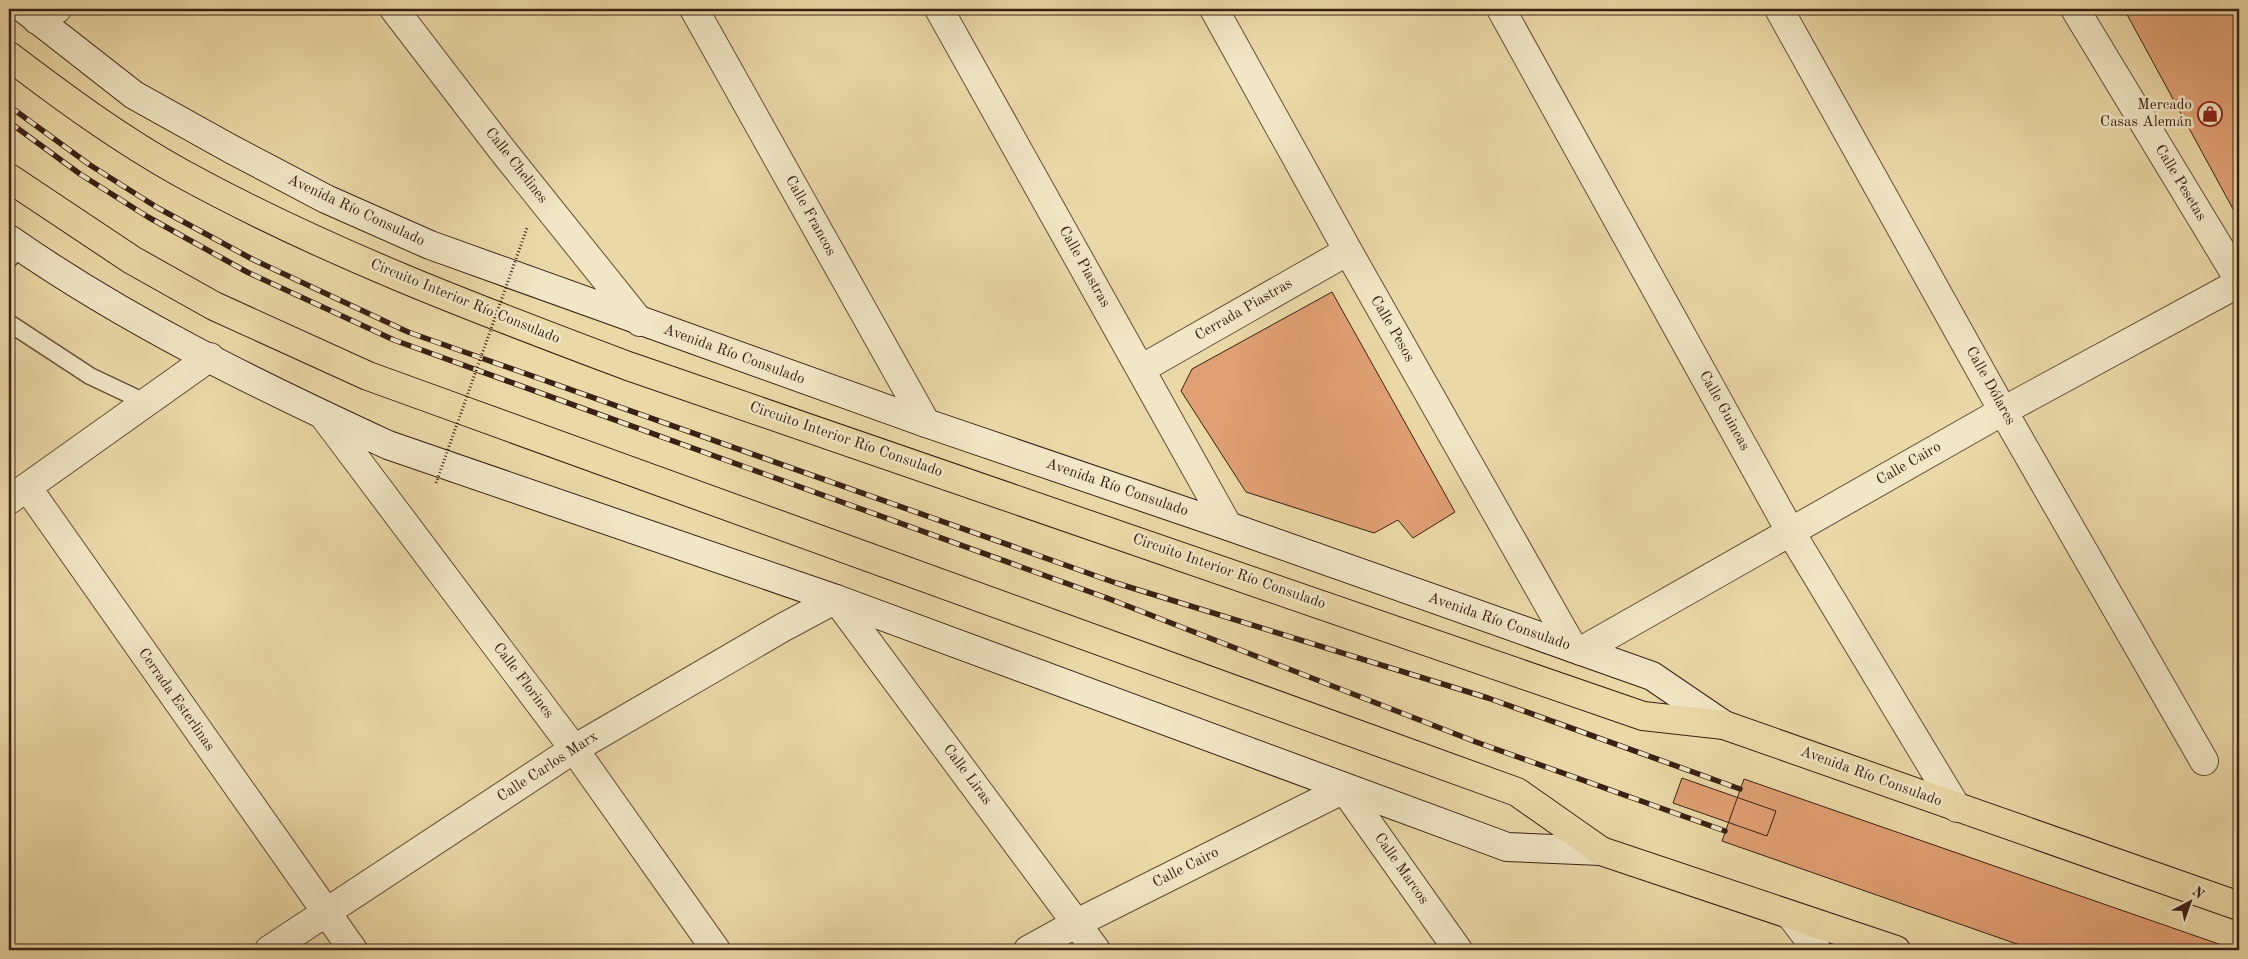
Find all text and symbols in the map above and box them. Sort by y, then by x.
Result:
place label: Mercado Casas Alemán [2100,98,2192,130]
shop icon: Mercado Casas Alemán [2197,101,2223,127]
street label: Calle Chelines [482,125,550,207]
street label: Calle Pesetas [2152,142,2208,224]
street label: Avenida Río Consulado [285,173,427,249]
street label: Calle Francos [782,173,838,259]
street label: Calle Piastras [1056,224,1112,310]
street label: Circuito Interior Río Consulado [368,257,562,347]
street label: Cerrada Piastras [1193,276,1295,344]
street label: Calle Pesos [1367,293,1417,365]
street label: Avenida Río Consulado [661,322,807,388]
street label: Calle Dólares [1962,344,2018,428]
street label: Calle Guineas [1696,369,1752,453]
street label: Circuito Interior Río Consulado [748,400,944,480]
street label: Calle Cairo [1874,440,1944,488]
street label: Avenida Río Consulado [1044,457,1190,519]
street label: Circuito Interior Río Consulado [1131,532,1327,612]
street label: Avenida Río Consulado [1426,591,1572,653]
street label: Calle Florines [490,641,556,721]
street label: Cerrada Esterlinas [135,646,217,754]
street label: Calle Carlos Marx [495,729,601,805]
street label: Calle Liras [940,742,994,808]
street label: Avenida Río Consulado [1798,744,1944,810]
street label: Calle Marcos [1371,831,1431,907]
street label: Calle Cairo [1151,845,1221,891]
north arrow [2166,876,2216,926]
text: N [2189,884,2207,902]

